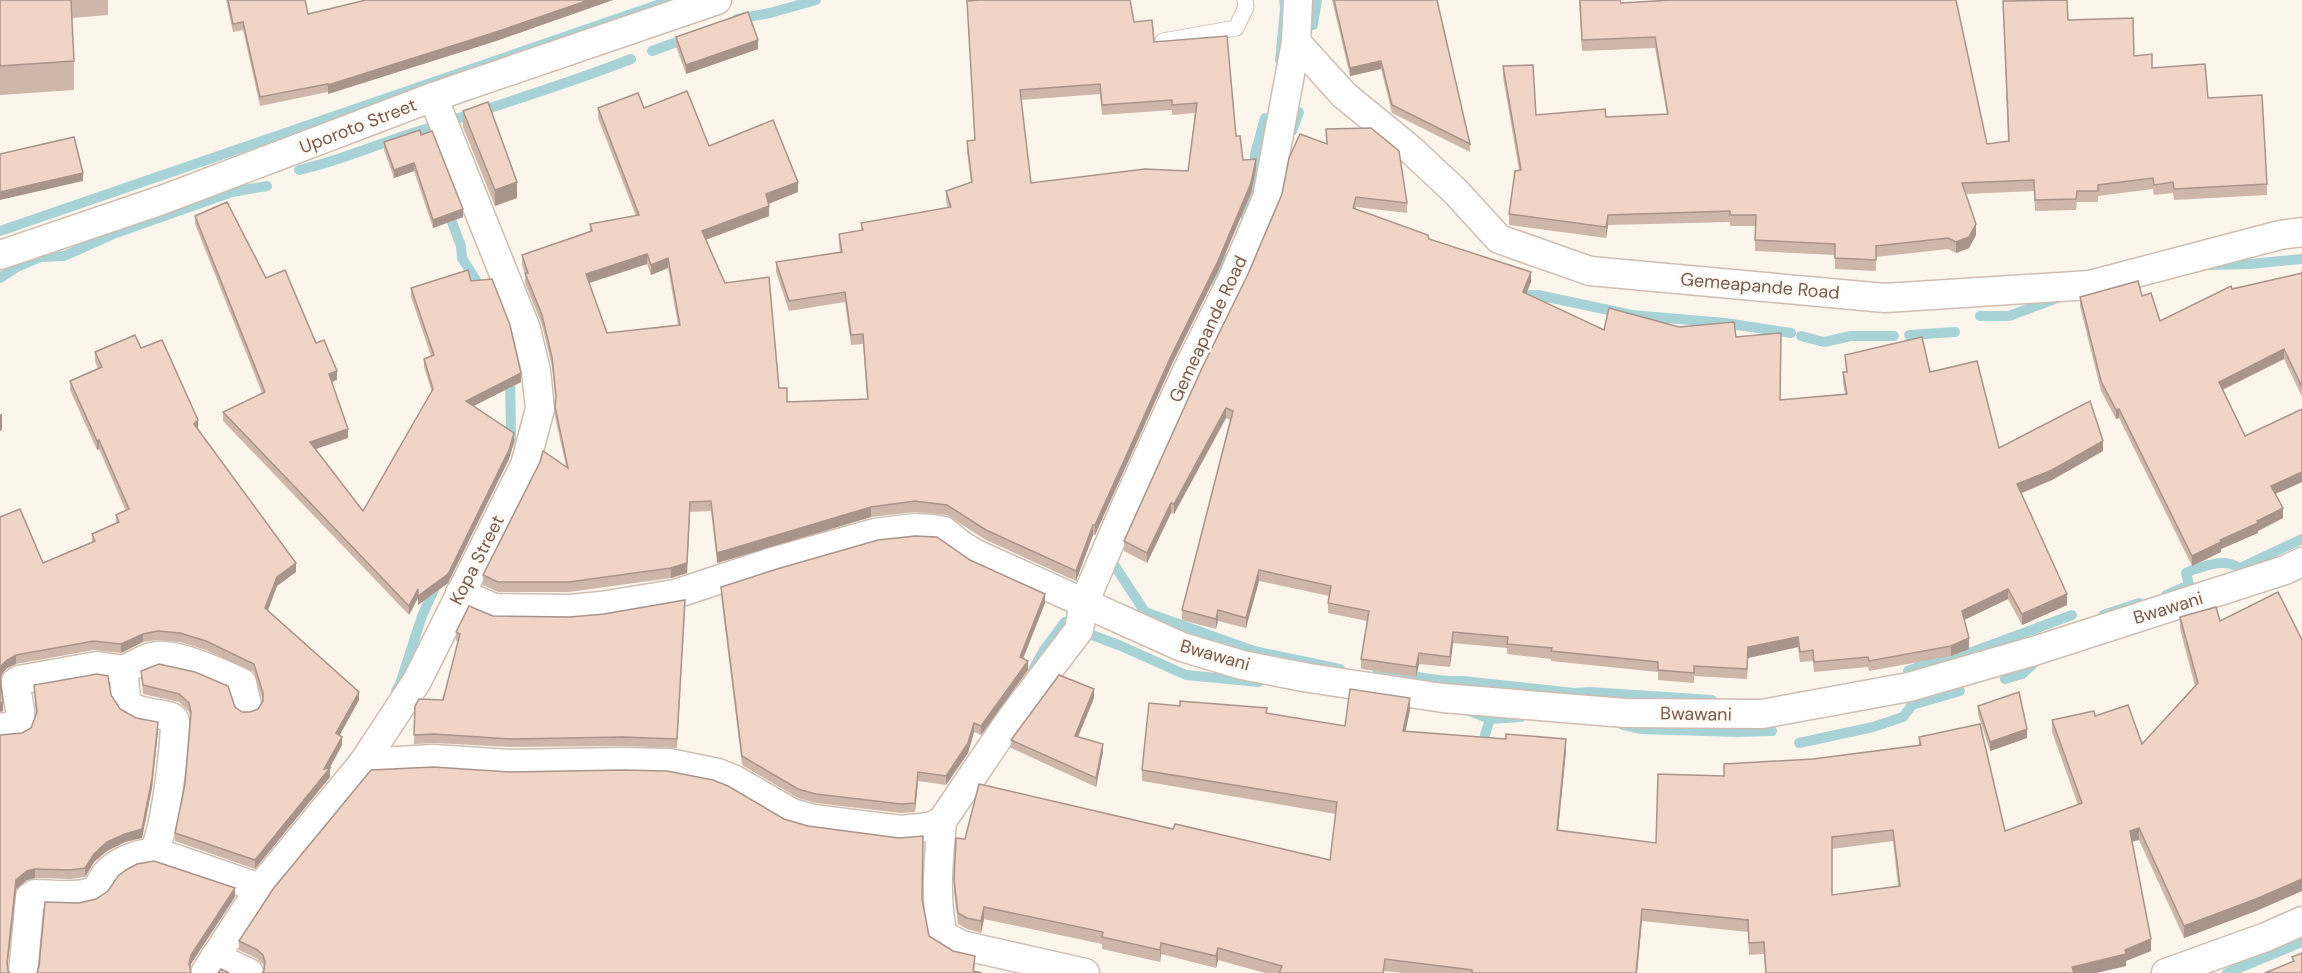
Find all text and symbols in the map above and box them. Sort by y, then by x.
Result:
street label: Uporoto Street [296,93,420,159]
street label: Gemeapande Road [1163,252,1253,406]
street label: Gemeapande Road [1679,267,1841,305]
street label: Kopa Street [444,511,510,609]
street label: Bwawani [2130,586,2206,630]
street label: Bwawani [1177,634,1253,676]
street label: Bwawani [1660,701,1732,727]

